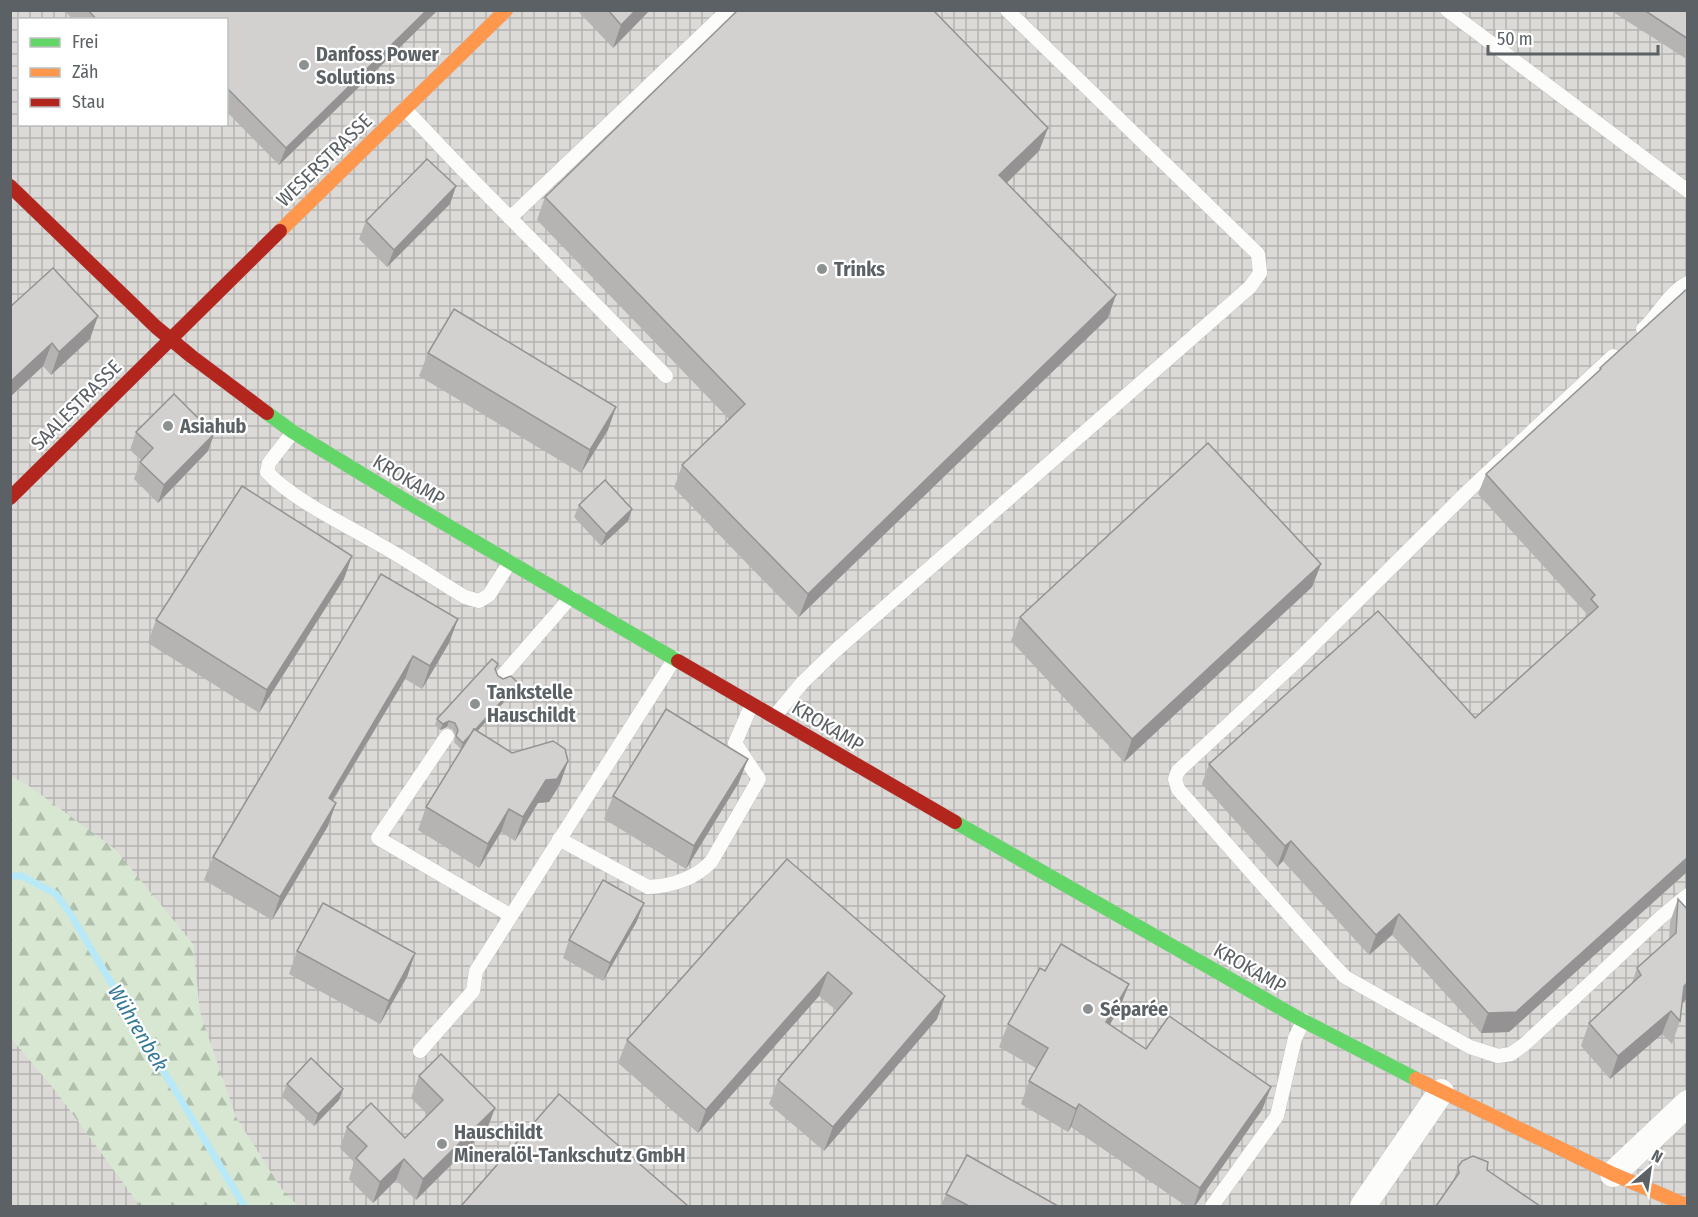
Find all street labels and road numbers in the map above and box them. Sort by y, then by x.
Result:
street label: WESERSTRASSE [271,109,377,211]
street label: SAALESTRASSE [26,355,126,455]
street label: KROKAMP [369,449,449,511]
street label: KROKAMP [788,695,868,757]
street label: KROKAMP [1210,938,1290,998]

